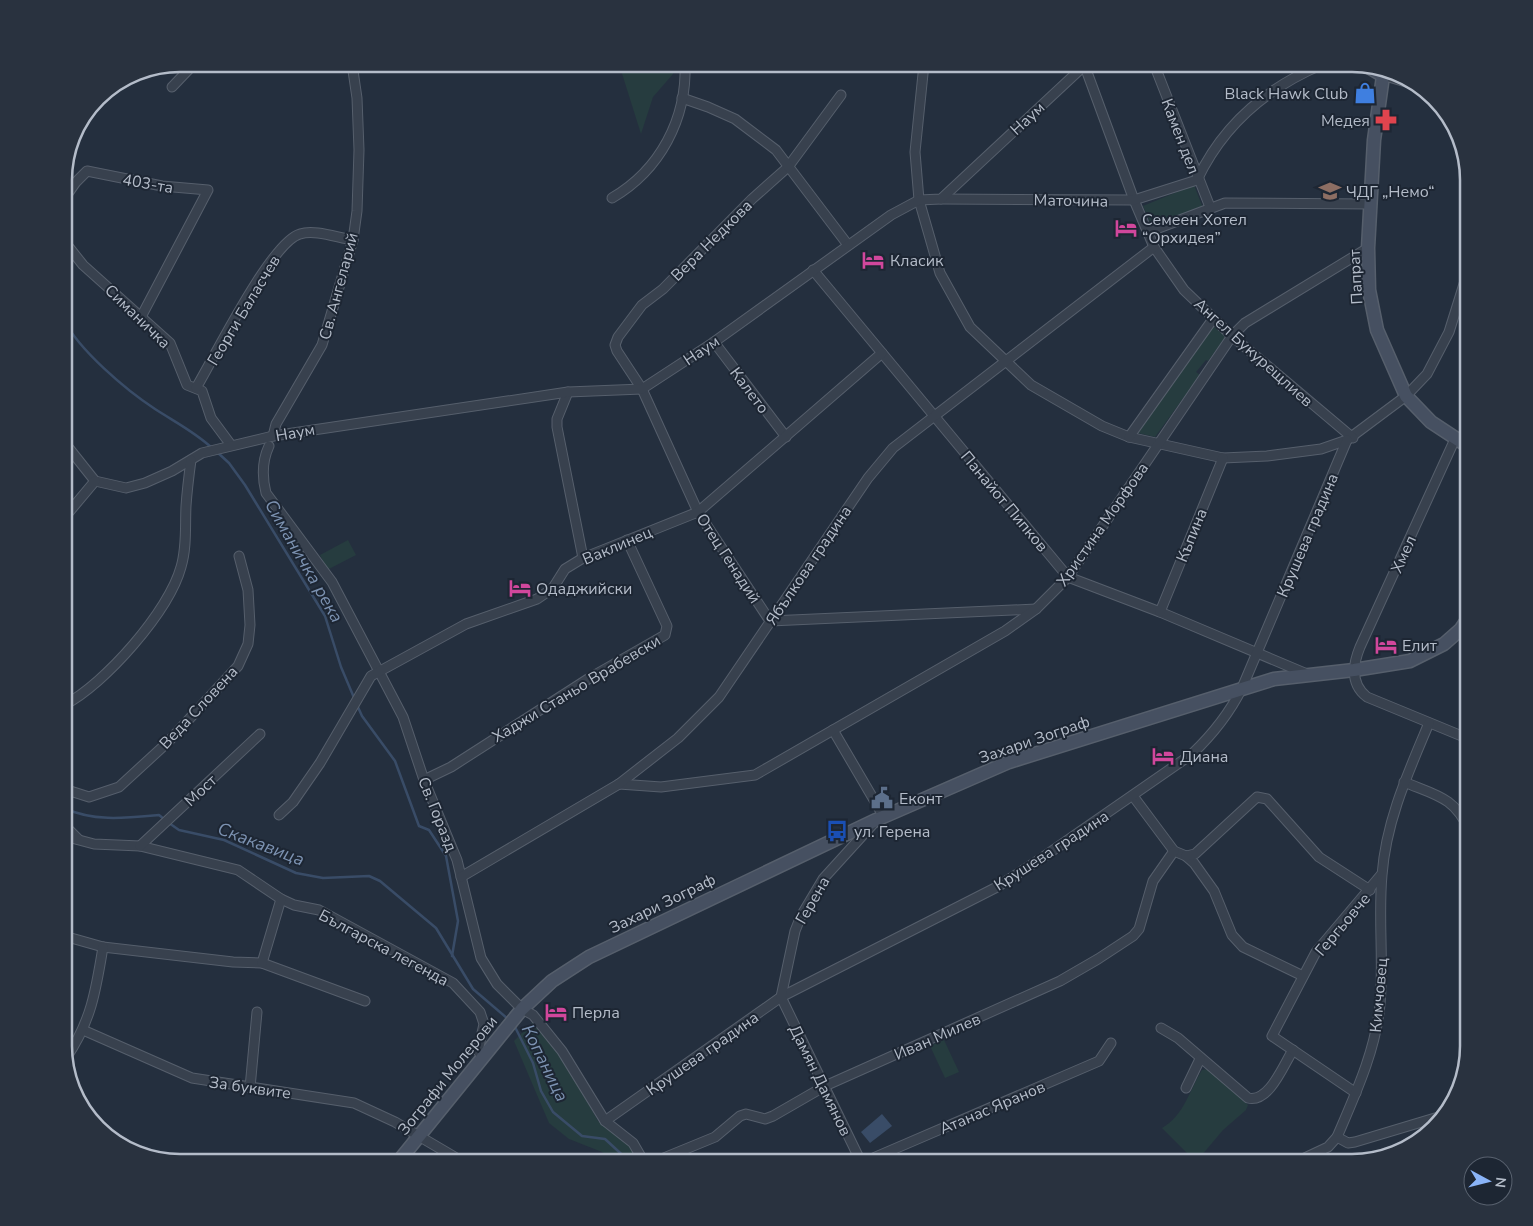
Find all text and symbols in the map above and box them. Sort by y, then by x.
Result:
shop icon: Black Hawk Club [1352,80,1378,106]
place label: Black Hawk Club [1224,83,1348,105]
street label: Камен дел [1156,96,1204,177]
street label: Наум [1006,97,1050,140]
pharmacy icon: Медея [1373,107,1399,133]
place label: Медея [1321,110,1370,132]
street label: 403-та [121,169,175,199]
school or university icon: ЧДГ „Немо“ [1317,178,1343,204]
place label: ЧДГ „Немо“ [1346,181,1435,203]
street label: Маточина [1033,189,1108,213]
street label: Вера Недкова [666,195,757,286]
place label: Семеен Хотел “Орхидея” [1142,209,1247,249]
hotel icon: Семеен Хотел “Орхидея” [1113,215,1139,241]
street label: Св. Ангеларий [314,230,364,342]
hotel icon: Класик [860,247,886,273]
street label: Папрат [1344,248,1368,305]
place label: Класик [890,250,944,272]
street label: Георги Баласчев [202,251,286,370]
street label: Симаничка [99,280,175,354]
street label: Ангел Букурещлиев [1189,293,1318,412]
street label: Наум [679,331,724,371]
street label: Калето [725,363,774,418]
street label: Наум [274,419,317,447]
street label: Панайот Пипков [956,447,1053,557]
street label: Христина Морфова [1052,458,1154,591]
street label: Крушева градина [1272,470,1344,601]
water label: Симаничка река [259,495,349,627]
street label: Ябълкова градина [761,502,857,630]
street label: Къпина [1171,505,1213,566]
street label: Отец Генадий [691,509,766,608]
street label: Ваклинец [579,521,656,571]
street label: Хмел [1386,532,1422,577]
hotel icon: Одаджийски [507,575,533,601]
place label: Одаджийски [536,578,632,600]
street label: Хаджи Станьо Врабевски [488,630,665,748]
hotel icon: Елит [1373,632,1399,658]
place label: Елит [1402,635,1438,657]
street label: Веда Словена [154,661,243,754]
street label: Захари Зограф [976,711,1093,769]
hotel icon: Диана [1150,743,1176,769]
place label: Диана [1180,746,1228,768]
street label: Мост [179,769,223,812]
street label: Св. Горазд [412,774,462,856]
public building icon: Еконт [869,785,895,811]
place label: Еконт [899,788,943,810]
street label: Крушева градина [990,805,1113,896]
water label: Скакавица [214,816,308,872]
bus stop icon: ул. Герена [824,818,850,844]
place label: ул. Герена [854,821,930,843]
street label: Захари Зограф [605,869,719,939]
street label: Герена [790,873,835,928]
street label: Гергьовче [1310,889,1376,961]
street label: Българска легенда [315,904,452,991]
street label: Кимчовец [1365,956,1393,1033]
hotel icon: Перла [543,999,569,1025]
place label: Перла [572,1002,620,1024]
street label: Крушева градина [642,1007,763,1101]
street label: Иван Милев [891,1008,984,1066]
street label: Зографи Молерови [393,1011,503,1140]
water label: Копаница [516,1020,574,1106]
street label: Дамян Дамянов [784,1021,857,1140]
street label: За буквите [207,1071,292,1105]
street label: Атанас Яранов [936,1076,1049,1140]
north arrow [1463,1156,1513,1206]
text: N [1490,1176,1510,1189]

